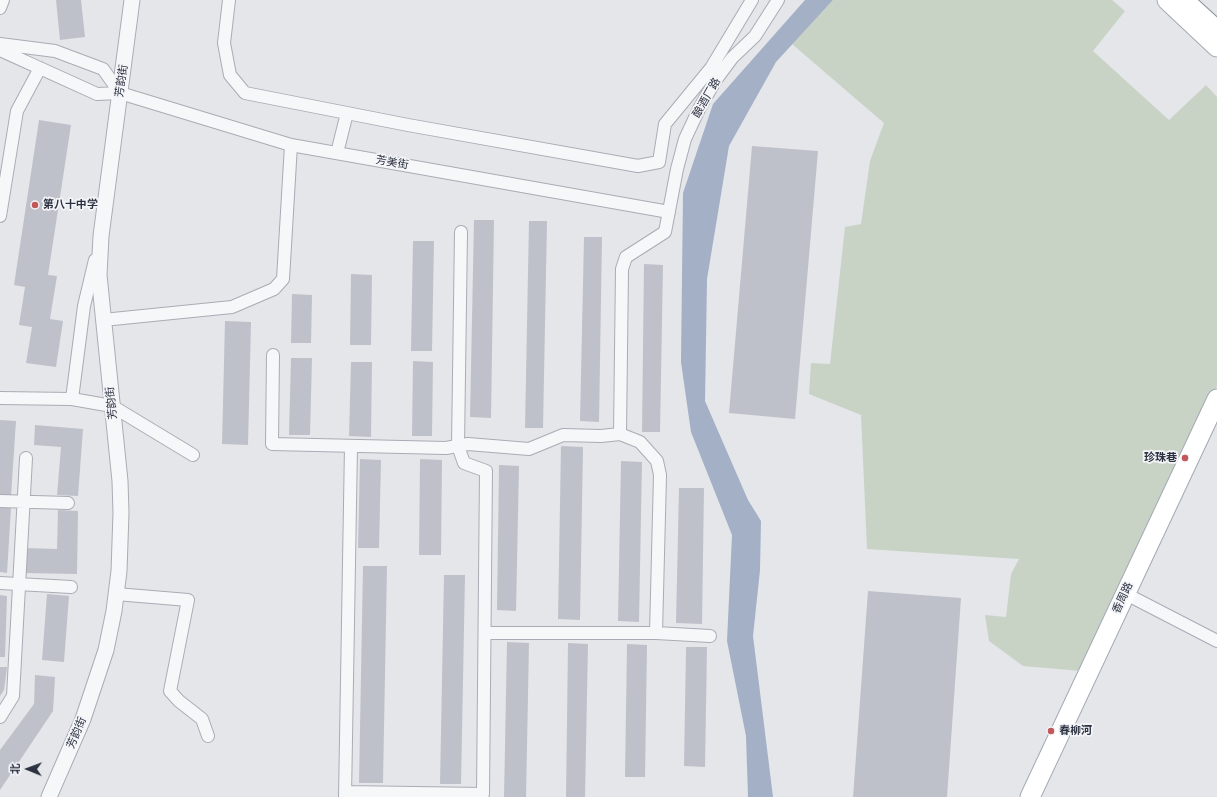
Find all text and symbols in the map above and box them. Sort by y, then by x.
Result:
street label: 芳韵街 [113,64,131,98]
street label: 酿酒厂路 [690,76,724,120]
street label: 芳美街 [375,154,409,172]
place label: 第八十中学 [43,198,98,212]
marker: 第八十中学 [30,200,40,210]
street label: 芳韵街 [104,386,120,420]
place label: 珍珠巷 [1144,451,1177,465]
marker: 珍珠巷 [1180,453,1190,463]
street label: 香周路 [1110,580,1136,616]
street label: 芳韵街 [64,715,90,751]
place label: 春柳河 [1059,724,1092,738]
marker: 春柳河 [1046,726,1056,736]
north arrow [8,749,48,789]
text: 北 [9,763,22,774]

